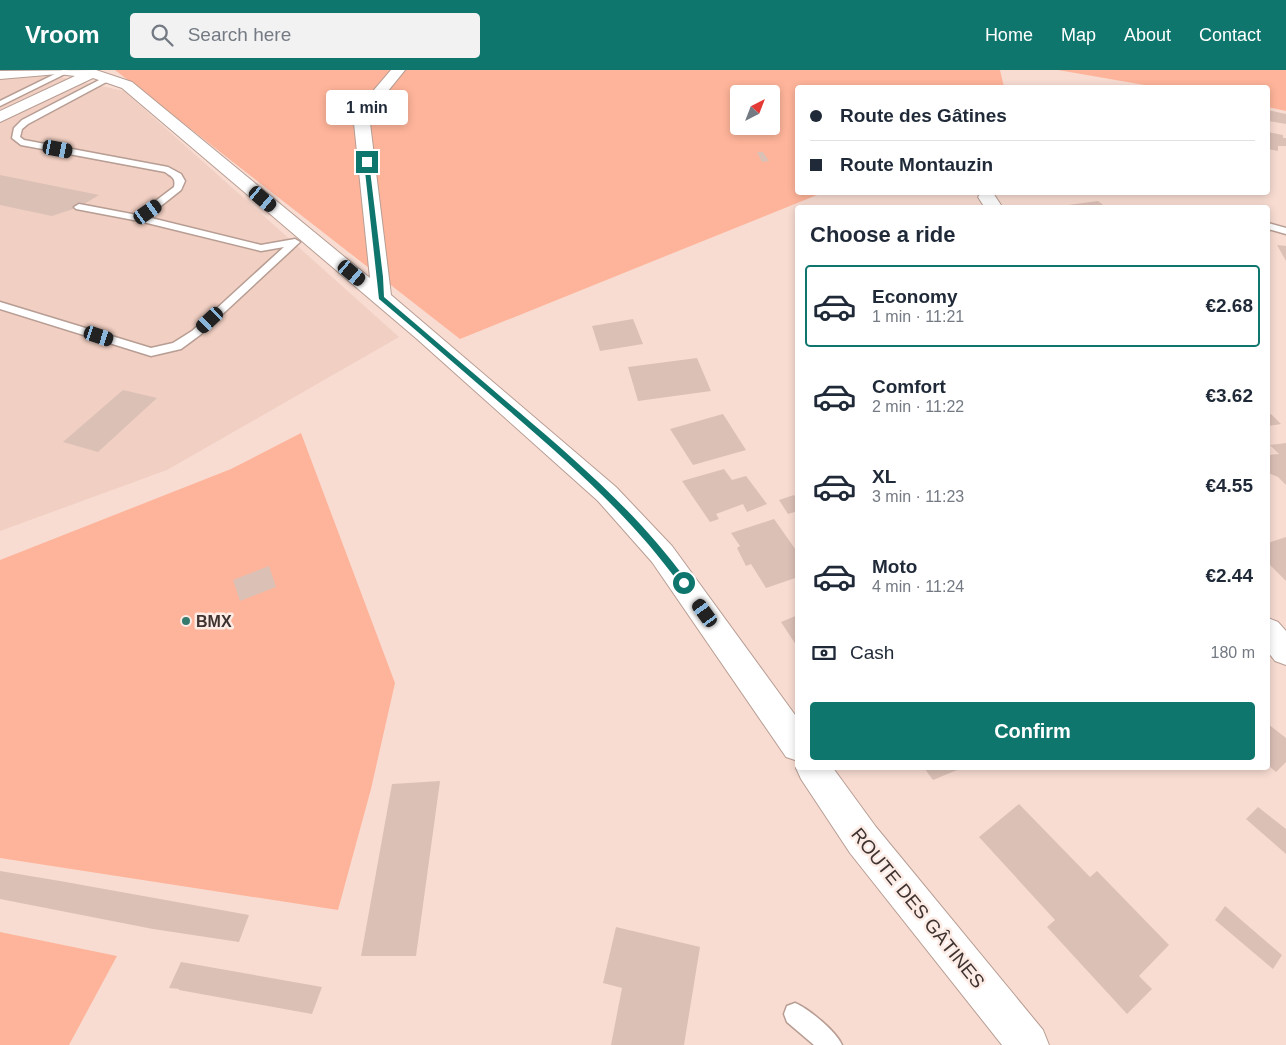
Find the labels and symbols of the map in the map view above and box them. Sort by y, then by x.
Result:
north arrow [730,85,780,135]
callout: 1 min [326,89,408,124]
car [41,139,74,159]
route end [356,151,378,173]
car [246,184,279,214]
car [131,197,164,227]
car [335,258,368,288]
car [193,304,226,336]
car [82,324,115,348]
route start [673,572,695,594]
car [690,596,719,630]
place label: BMX [196,613,232,630]
marker: BMX [180,615,192,627]
street label: ROUTE DES GÂTINES [847,824,989,992]

